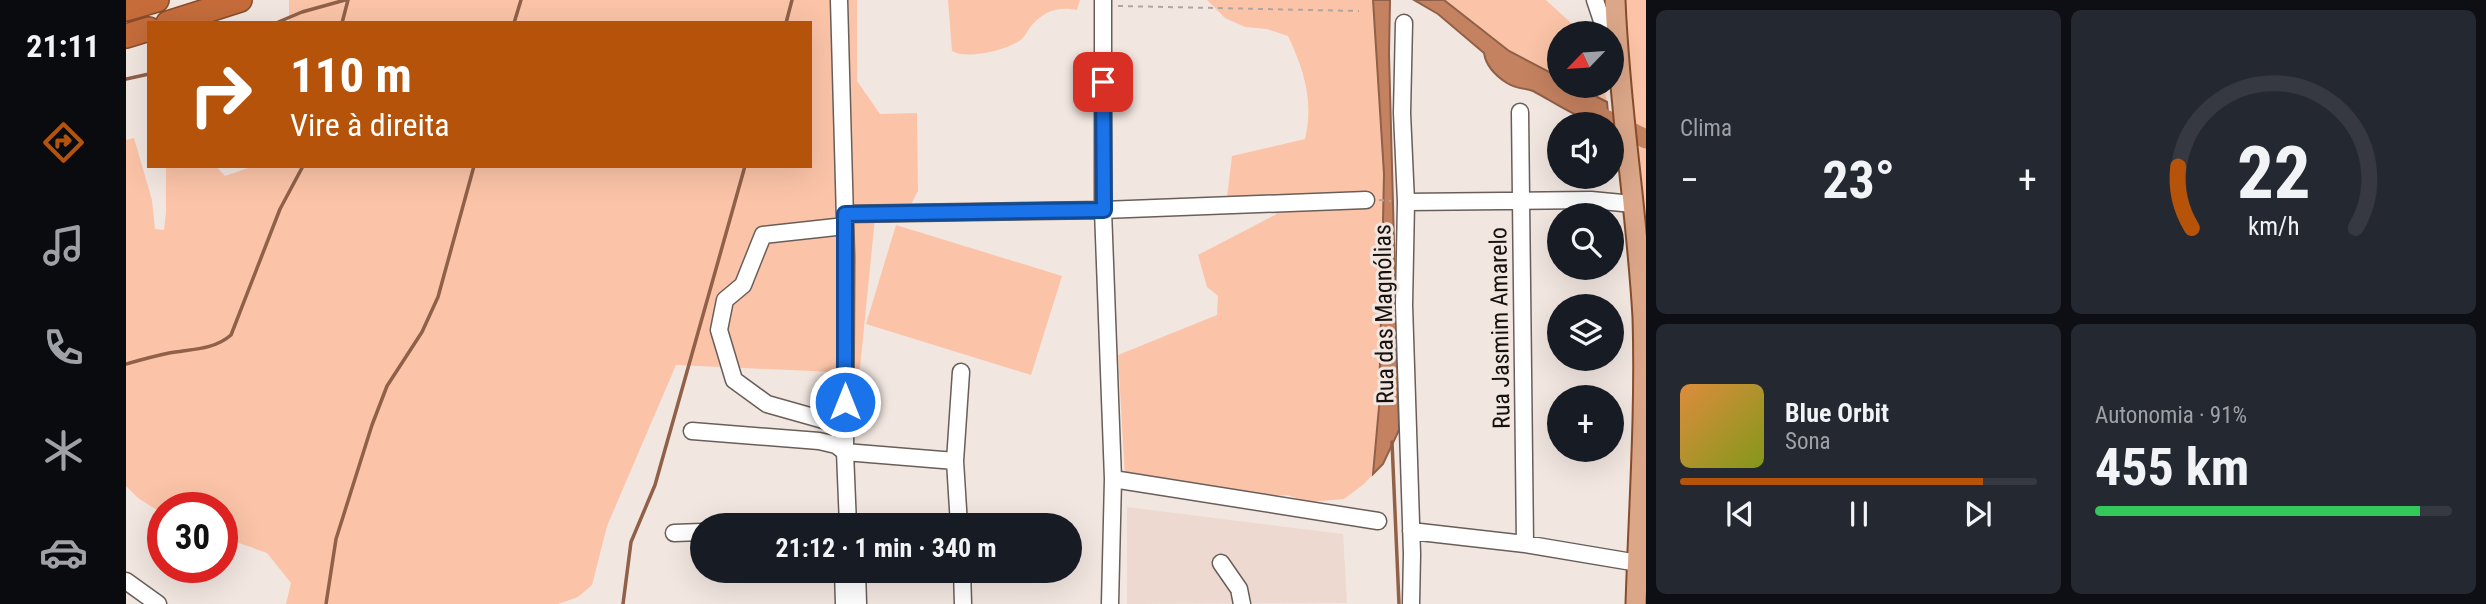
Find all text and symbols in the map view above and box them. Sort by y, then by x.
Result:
north arrow [1547,21,1624,98]
map controls [1547,21,1624,462]
text: 21:11 [26,27,100,65]
text: 110 m [290,47,412,104]
icon: right [175,49,266,140]
pin [1073,52,1133,112]
icon: arrive [1084,63,1122,101]
text: Vire à direita [290,106,450,144]
button: sound [1547,112,1624,189]
text: Clima [1680,115,1732,142]
icon: directions [39,118,88,167]
text: 22 [2237,130,2310,216]
text: 23° [1822,150,1895,211]
text: − [1680,158,1699,202]
text: + [2018,158,2037,202]
button: search [1547,203,1624,280]
text: km/h [2248,212,2299,241]
icon: music [39,221,88,270]
street label: Rua das Magnólias [1368,224,1400,404]
street label: Rua Jasmim Amarelo [1484,227,1516,429]
button: layers [1547,294,1624,371]
icon: phone [39,323,88,372]
position arrow [808,365,882,439]
button: + [1547,385,1624,462]
text: Blue Orbit [1785,398,1889,428]
text: Autonomia · 91% [2095,402,2247,429]
icon: climate [39,426,88,475]
text: Sona [1785,428,1831,455]
text: 455 km [2095,437,2249,498]
speed limit sign: 30 [147,492,238,583]
icon: previous [1721,495,1759,533]
icon: pause [1840,495,1878,533]
icon: next [1959,495,1997,533]
icon: car [39,528,88,577]
text: 21:12 · 1 min · 340 m [776,533,996,563]

